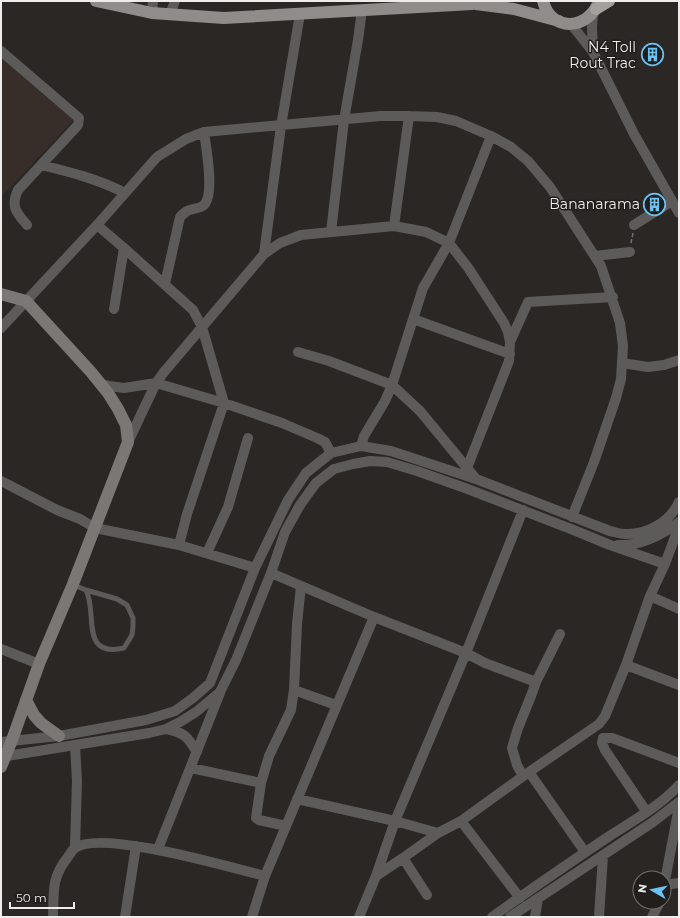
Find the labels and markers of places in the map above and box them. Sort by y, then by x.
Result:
place label: N4 Toll Rout Trac [569,38,636,72]
building icon: N4 Toll Rout Trac [639,42,665,68]
building icon: Bananarama [642,191,668,217]
place label: Bananarama [549,195,640,213]

